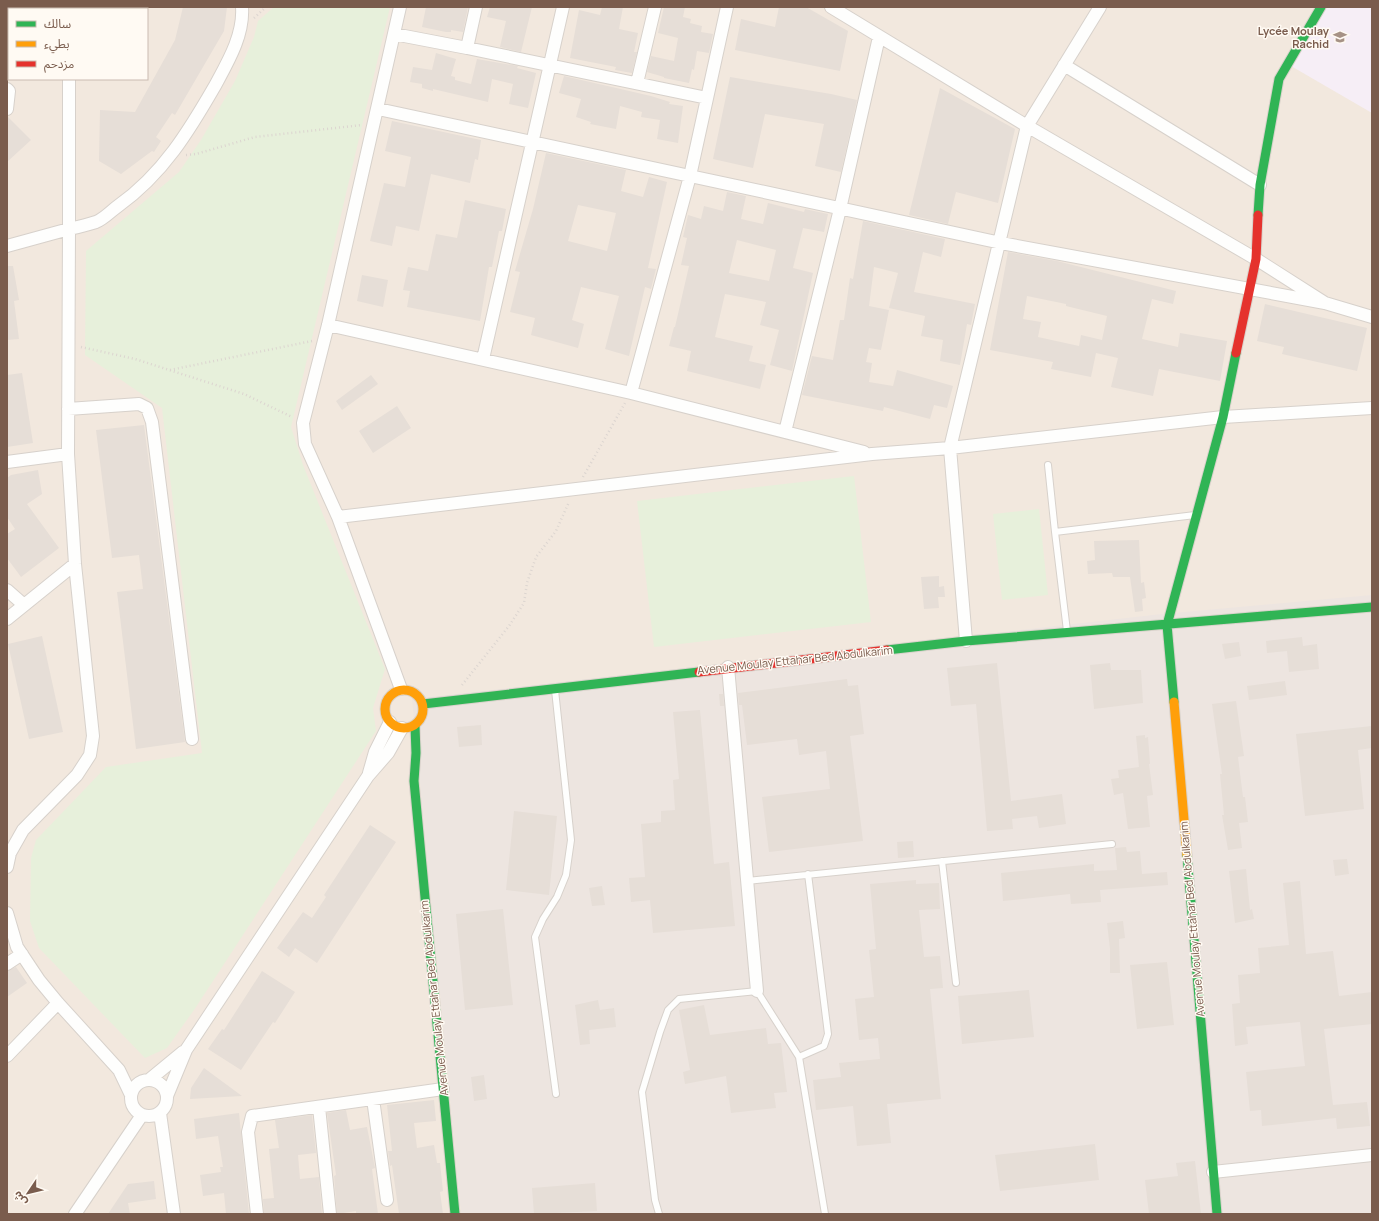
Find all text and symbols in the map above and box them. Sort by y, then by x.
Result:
legend [8,8,148,80]
text: سالك [44,15,71,32]
place label: Lycée Moulay Rachid [1258,23,1330,51]
school or university icon: Lycée Moulay Rachid [1332,29,1348,45]
text: بطيء [44,35,70,54]
text: مزدحم [44,55,74,73]
street label: Avenue Moulay Ettahar Bed Abdulkarim [697,642,893,677]
street label: Avenue Moulay Ettahar Bed Abdulkarim [1175,821,1208,1017]
street label: Avenue Moulay Ettahar Bed Abdulkarim [416,900,451,1096]
north arrow [8,1173,48,1213]
text: ش [9,1189,30,1210]

